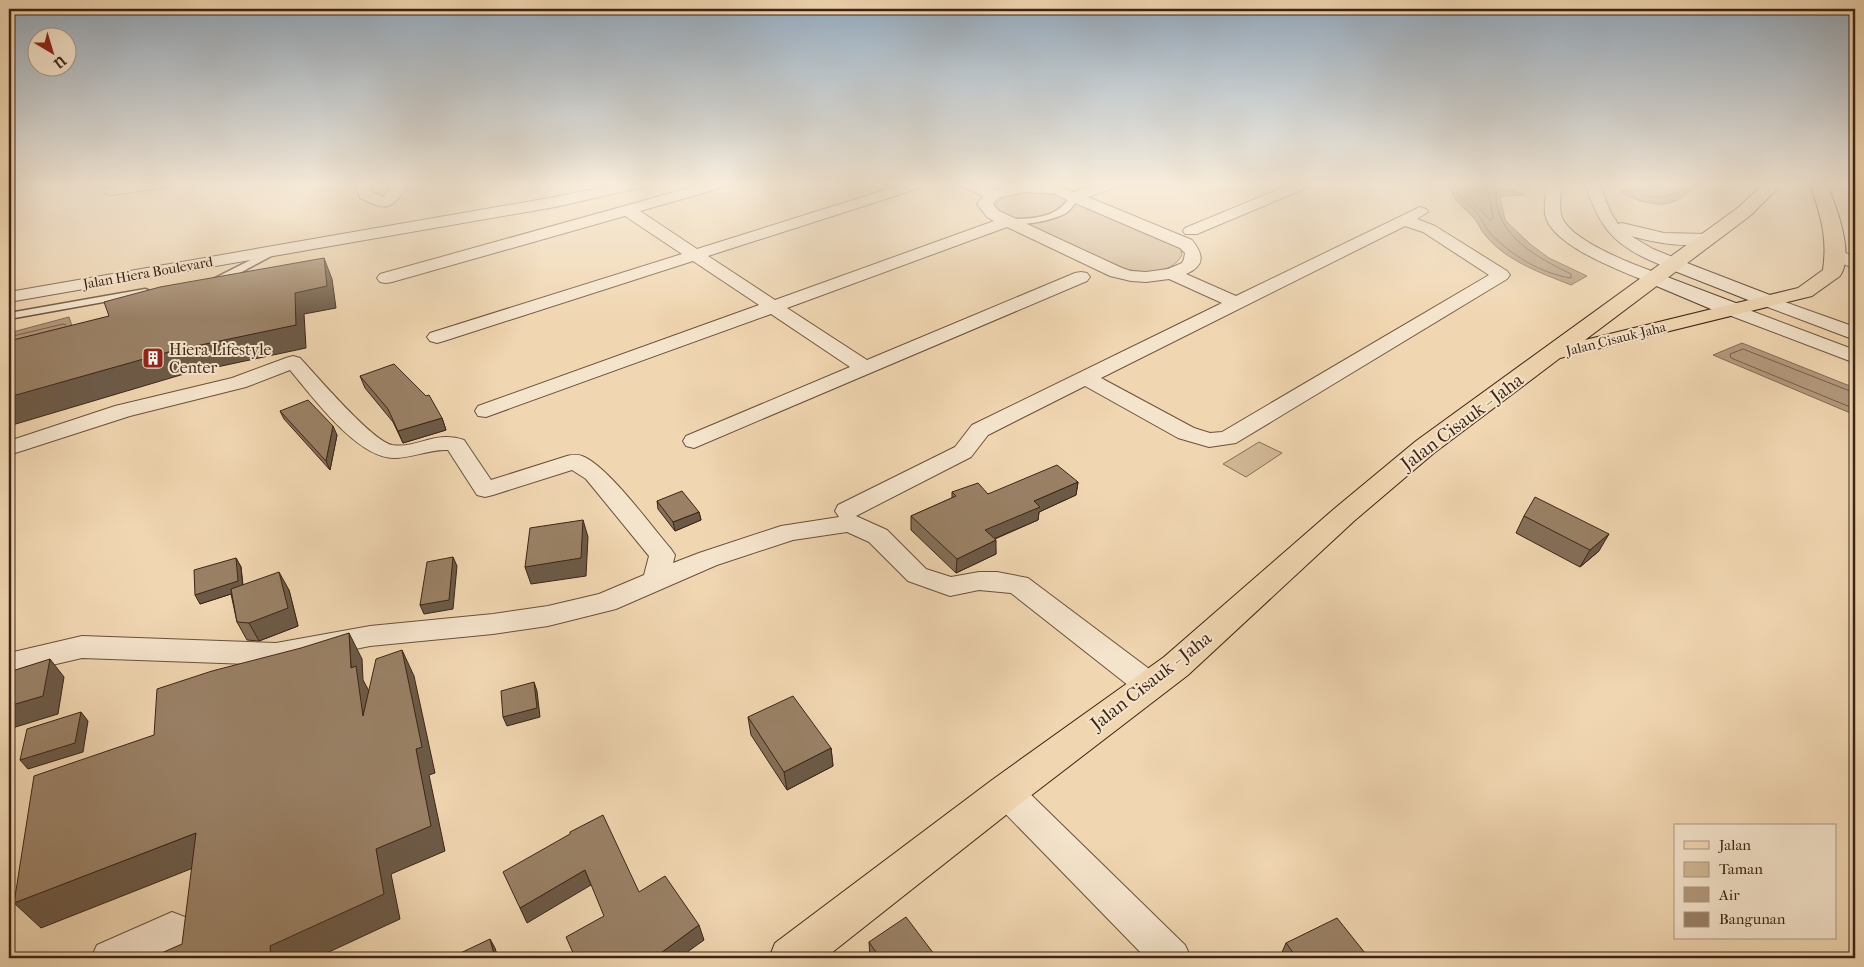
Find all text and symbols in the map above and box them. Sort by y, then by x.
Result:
north arrow [28,28,78,78]
text: U [50,51,70,72]
street label: Jalan Hiera Boulevard [81,253,215,293]
street label: Jalan Cisauk-Jaha [1563,318,1668,360]
place label: Hiera Lifestyle Center [169,340,271,377]
building icon: Hiera Lifestyle Center [141,346,165,370]
street label: Jalan Cisauk - Jaha [1395,369,1528,476]
street label: Jalan Cisauk - Jaha [1085,627,1216,736]
legend [1674,824,1836,940]
text: Jalan [1718,836,1751,854]
text: Taman [1719,860,1763,878]
text: Air [1718,886,1740,904]
text: Bangunan [1719,910,1786,928]

